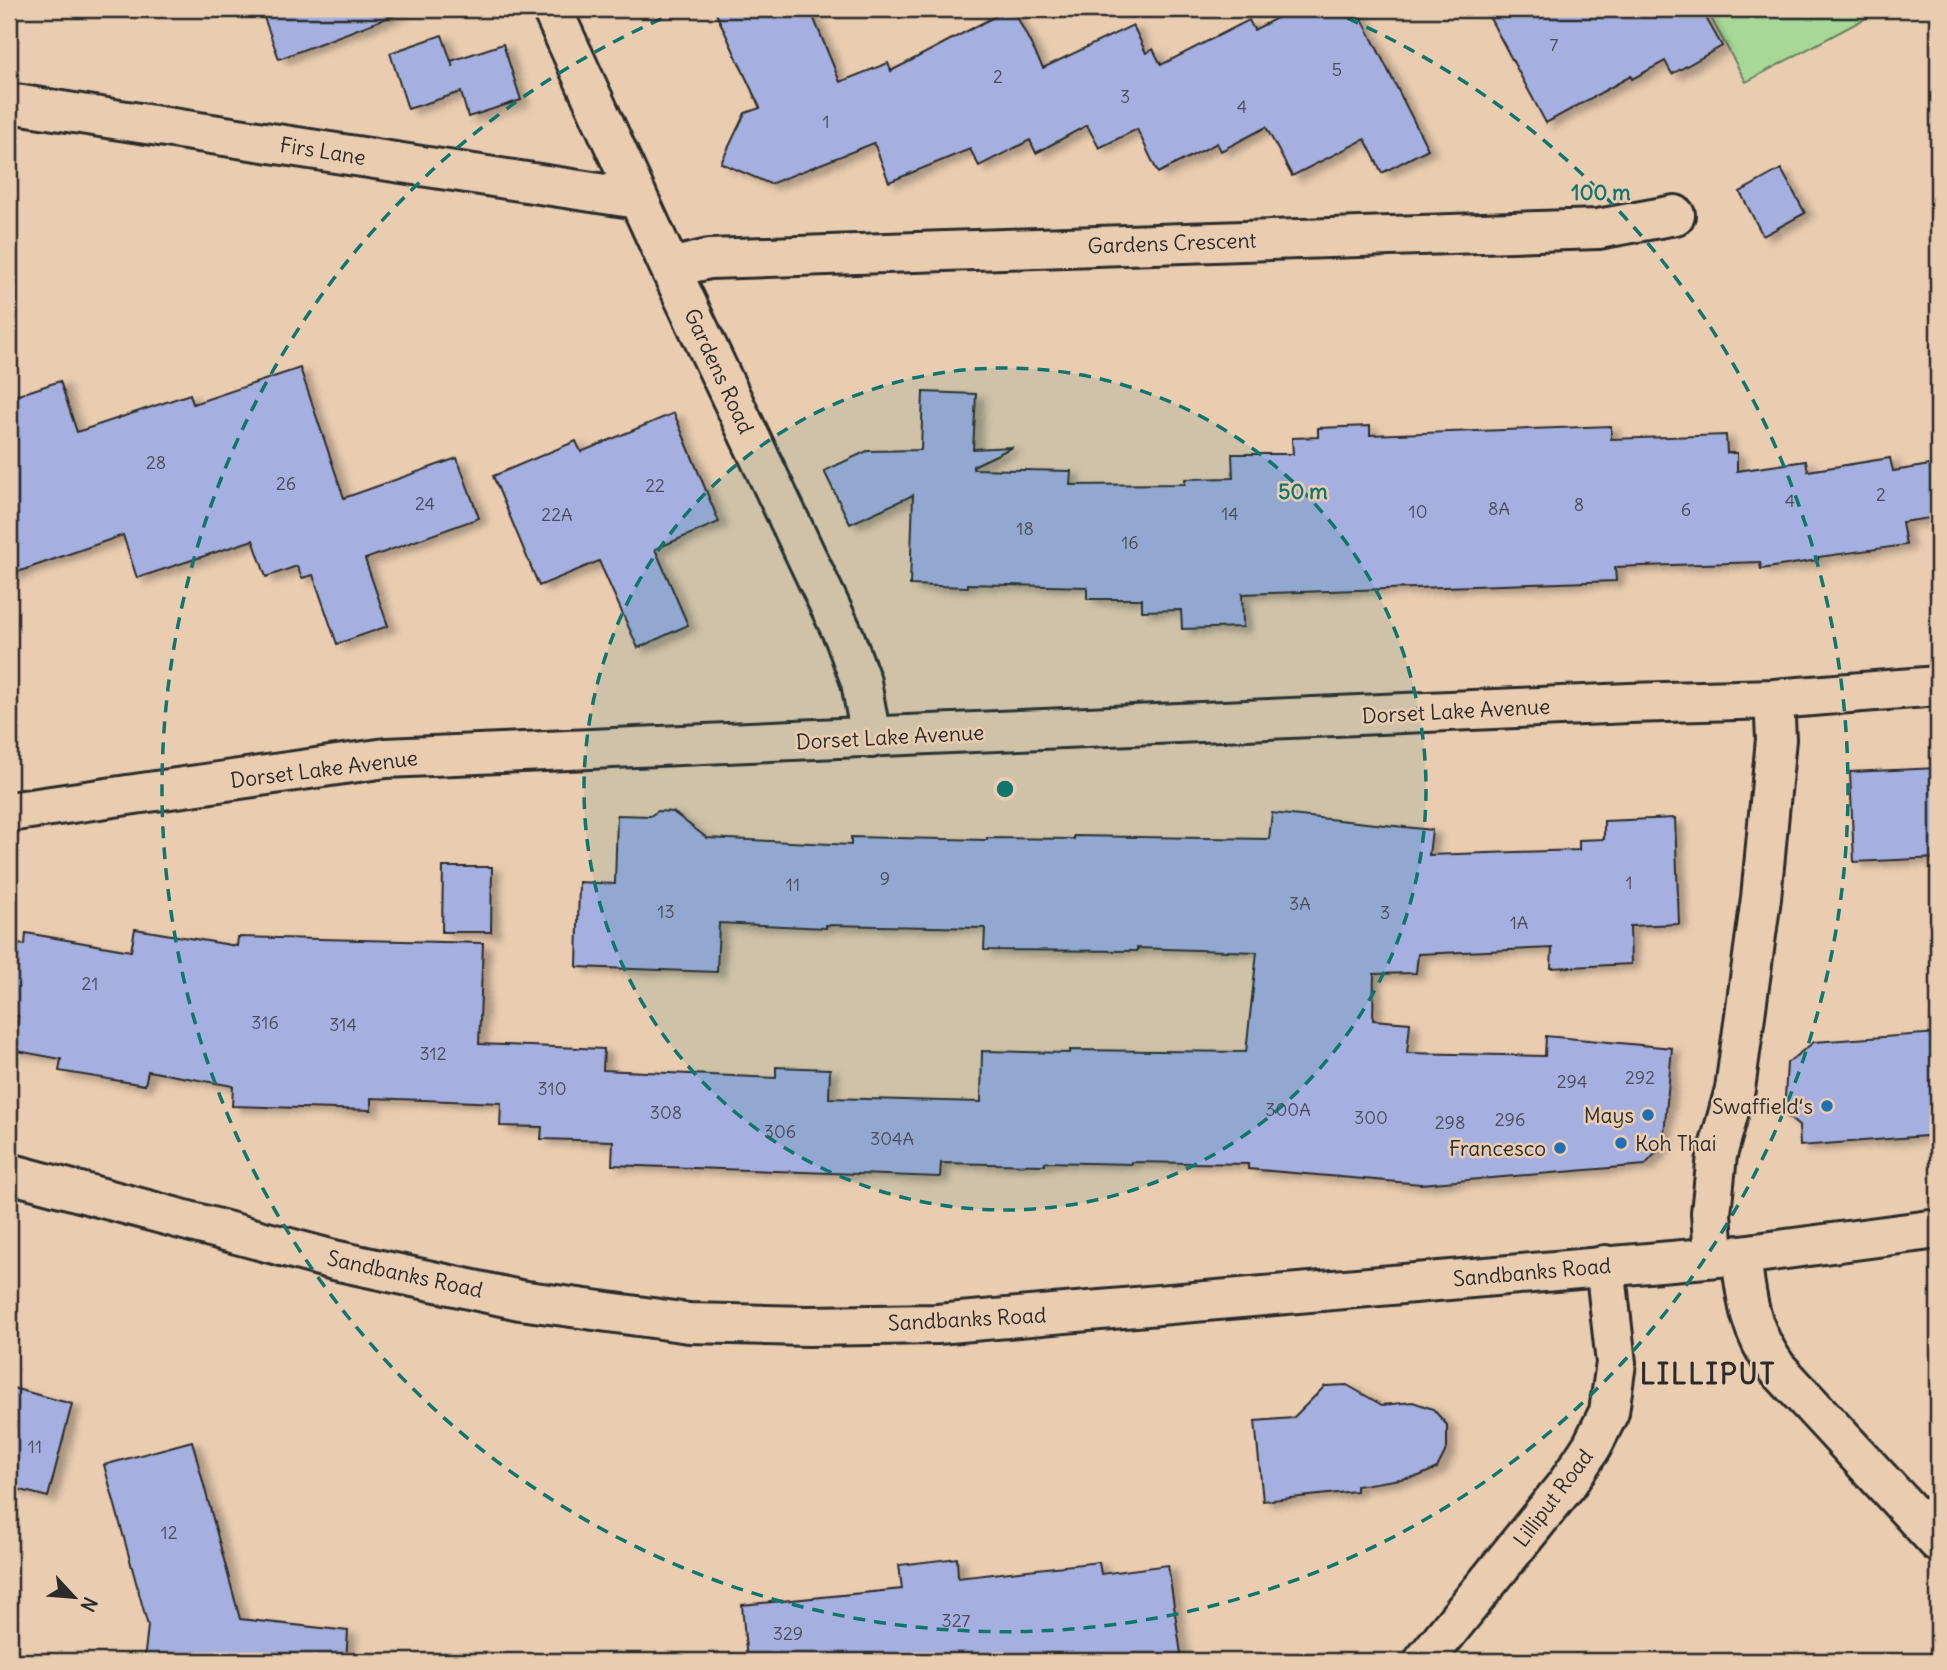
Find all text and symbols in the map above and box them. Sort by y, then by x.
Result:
house number: 7 [1550,33,1559,56]
house number: 5 [1332,58,1342,81]
house number: 2 [993,65,1003,88]
house number: 3 [1120,85,1130,108]
house number: 4 [1237,95,1247,118]
house number: 1 [822,110,830,133]
street label: Firs Lane [278,131,368,171]
text: 100 m [1571,179,1631,206]
street label: Gardens Crescent [1087,227,1257,259]
street label: Gardens Road [678,304,760,438]
house number: 28 [146,451,166,474]
house number: 26 [276,472,296,495]
house number: 22 [645,474,665,497]
text: 50 m [1278,478,1328,505]
house number: 2 [1876,483,1886,506]
house number: 4 [1785,489,1795,512]
house number: 24 [415,492,435,515]
house number: 8 [1574,493,1584,516]
house number: 8A [1488,497,1510,520]
house number: 6 [1681,498,1691,521]
house number: 10 [1409,500,1428,523]
house number: 14 [1221,502,1239,525]
house number: 22A [541,503,573,526]
house number: 18 [1016,517,1034,540]
house number: 16 [1121,531,1139,554]
street label: Dorset Lake Avenue [1361,693,1551,729]
street label: Dorset Lake Avenue [795,719,985,755]
street label: Dorset Lake Avenue [229,744,419,794]
centre of rings [993,777,1017,801]
house number: 9 [880,867,890,890]
house number: 1 [1625,871,1633,894]
house number: 11 [786,873,800,896]
house number: 3A [1289,892,1311,915]
house number: 13 [657,900,675,923]
house number: 3 [1380,901,1390,924]
house number: 1A [1510,911,1528,934]
house number: 21 [81,972,99,995]
house number: 316 [251,1011,279,1034]
house number: 314 [329,1013,357,1036]
house number: 312 [419,1042,447,1065]
house number: 292 [1625,1066,1655,1089]
house number: 294 [1557,1070,1587,1093]
house number: 310 [537,1077,567,1100]
place label: Swaffield‘s [1712,1093,1813,1120]
house number: 300A [1265,1098,1311,1121]
marker: Swaffield‘s [1819,1098,1835,1114]
house number: 308 [650,1101,682,1124]
place label: Mays [1584,1102,1634,1129]
house number: 300 [1354,1106,1388,1129]
marker: Mays [1640,1107,1656,1123]
house number: 296 [1495,1108,1525,1131]
house number: 298 [1435,1111,1465,1134]
house number: 306 [764,1120,796,1143]
house number: 304A [870,1127,914,1150]
place label: Koh Thai [1635,1130,1716,1157]
place label: Francesco [1449,1135,1546,1162]
marker: Koh Thai [1613,1135,1629,1151]
marker: Francesco [1552,1140,1568,1156]
street label: Sandbanks Road [325,1244,485,1304]
street label: Sandbanks Road [1452,1252,1612,1292]
street label: Sandbanks Road [887,1301,1047,1337]
district label: LILLIPUT [1640,1356,1776,1392]
house number: 11 [28,1435,42,1458]
street label: Lilliput Road [1507,1444,1599,1552]
house number: 12 [160,1521,178,1544]
north arrow [38,1562,108,1632]
text: N [76,1593,103,1616]
house number: 327 [942,1609,971,1632]
house number: 329 [773,1622,803,1645]

